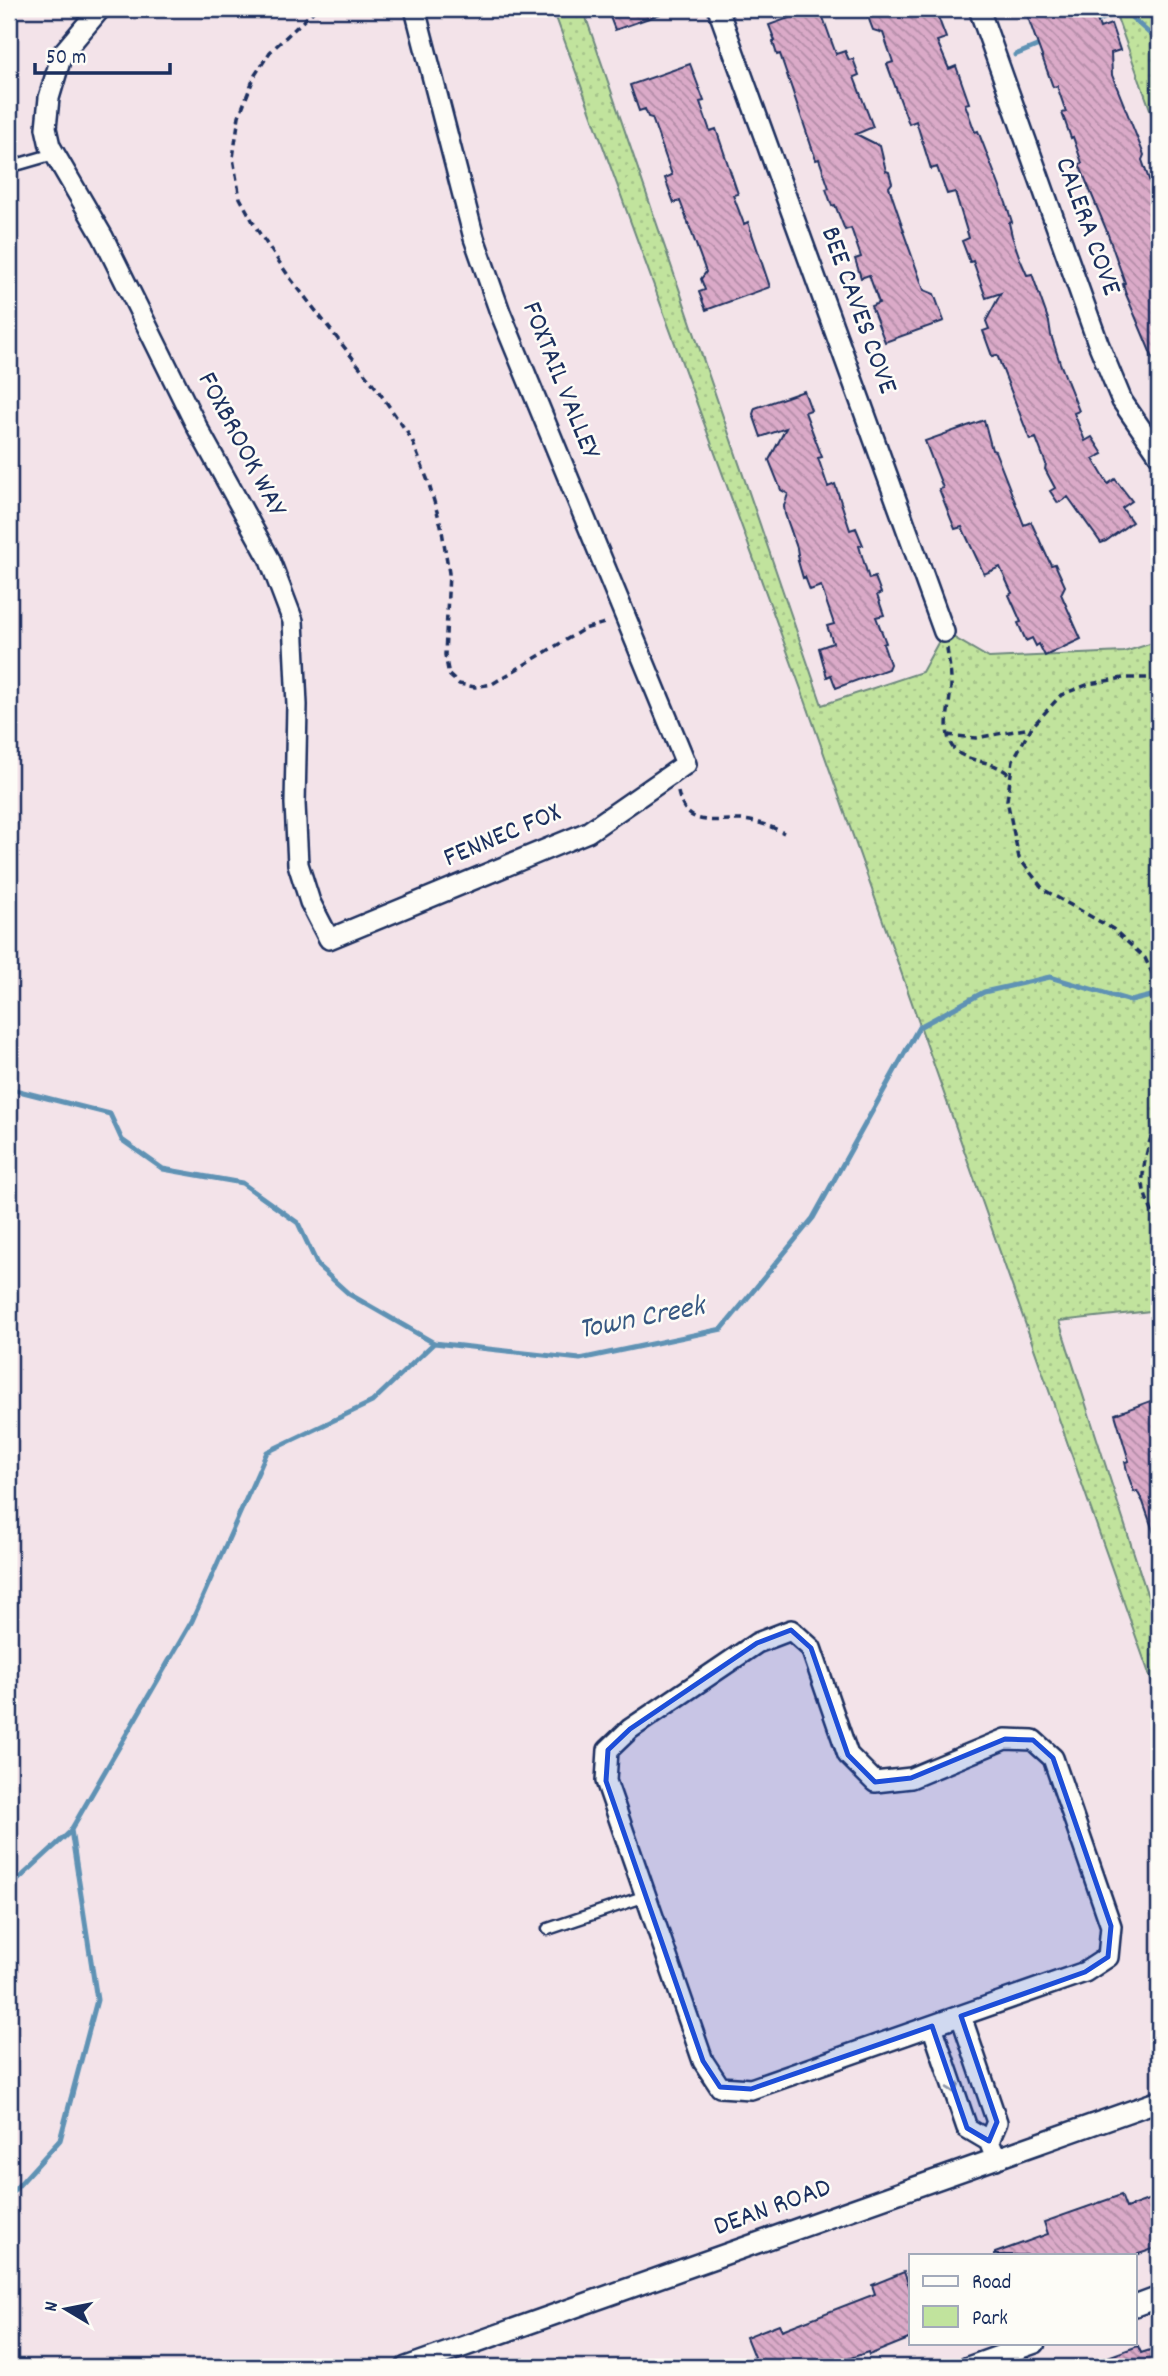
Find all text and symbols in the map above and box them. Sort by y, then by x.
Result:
scale bar [35,32,170,76]
text: 50 m [46,44,86,74]
street label: CALERA COVE [1042,152,1130,302]
street label: BEE CAVES COVE [808,222,906,400]
street label: FOXTAIL VALLEY [509,297,609,466]
street label: FOXBROOK WAY [185,366,295,525]
street label: FENNEC FOX [438,794,568,880]
water label: Town Creek [575,1286,711,1353]
one-way arrow [946,2082,960,2095]
street label: DEAN ROAD [709,2169,837,2249]
legend [909,2254,1136,2344]
text: Road [972,2269,1011,2299]
north arrow [32,2274,102,2344]
text: N [39,2300,67,2314]
text: Park [972,2305,1008,2335]

